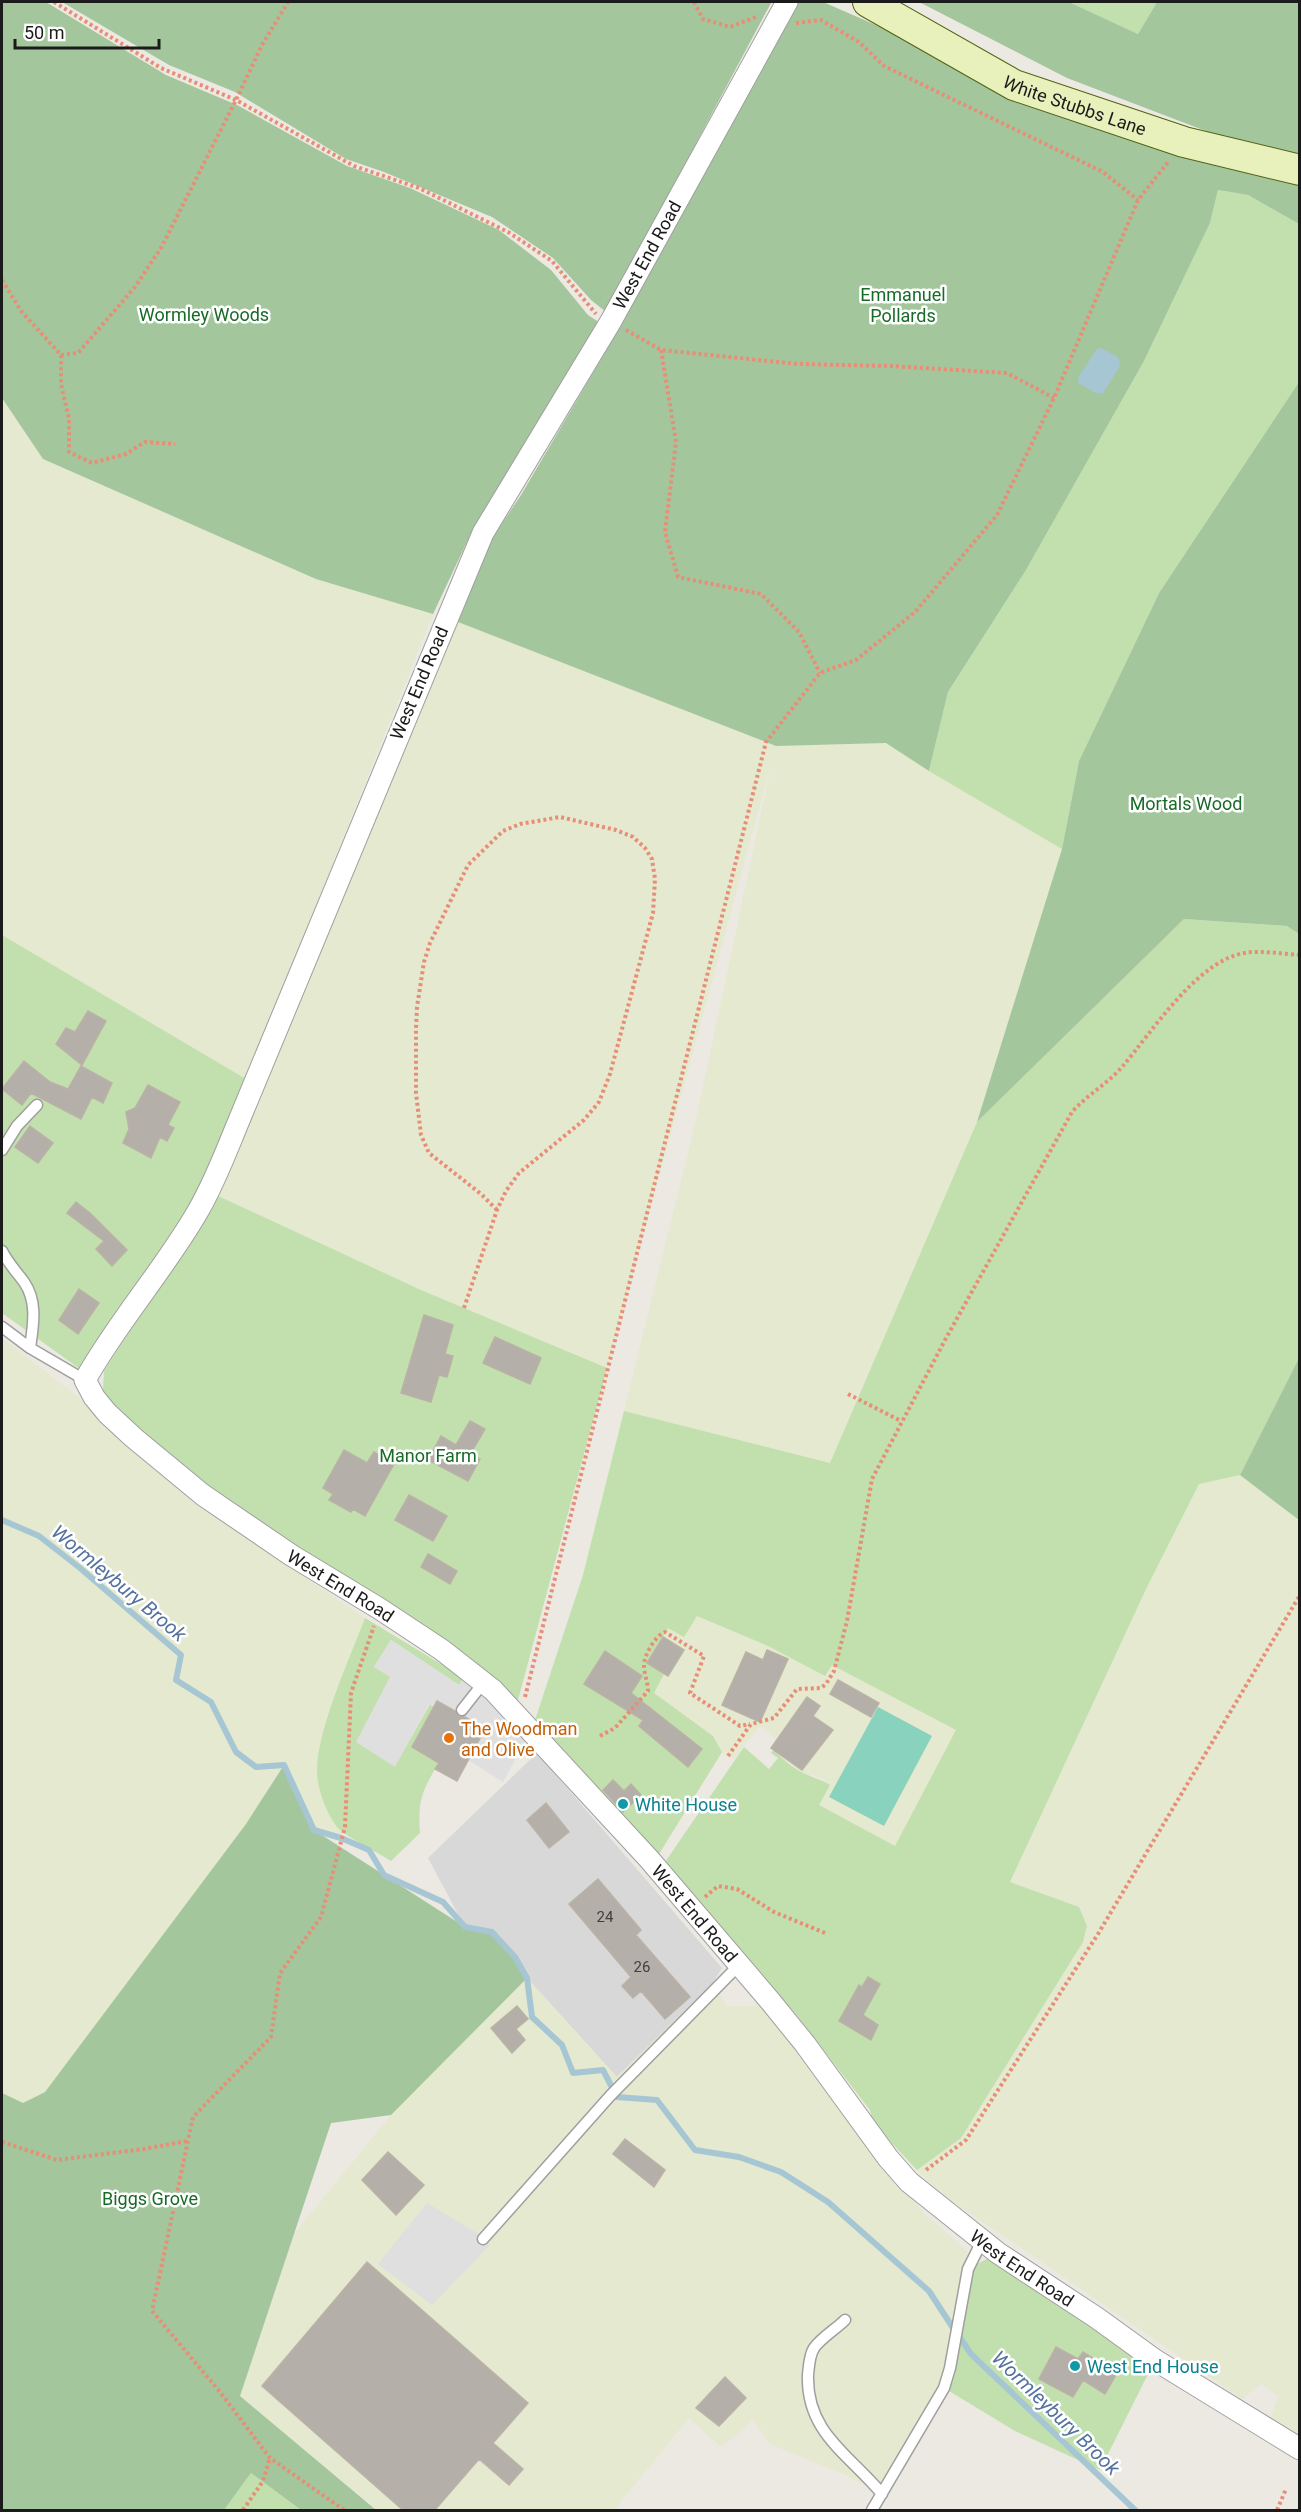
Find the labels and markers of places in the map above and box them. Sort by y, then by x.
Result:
place label: The Woodman and Olive [461,1718,578,1760]
marker: The Woodman and Olive [442,1731,456,1745]
place label: White House [635,1794,737,1815]
marker: White House [616,1797,630,1811]
place label: West End House [1087,2356,1219,2377]
marker: West End House [1068,2359,1082,2373]

